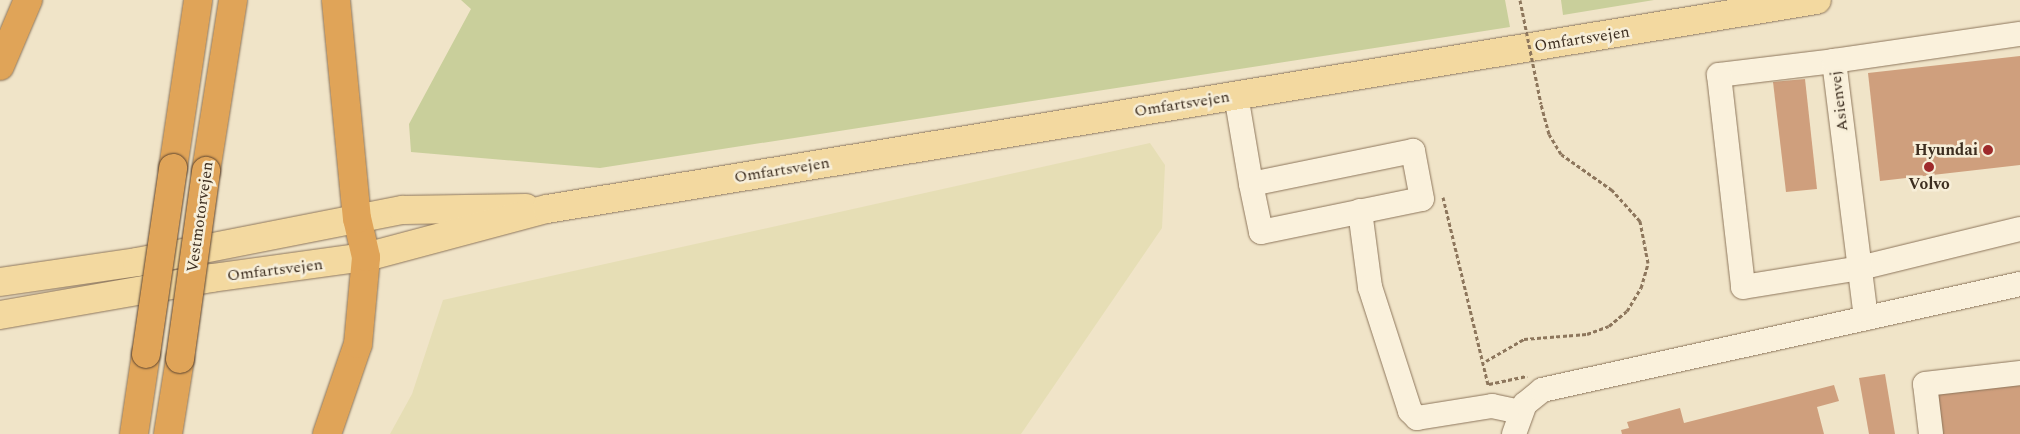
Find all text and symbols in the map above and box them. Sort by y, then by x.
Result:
street label: Omfartsvejen [1533,22,1631,56]
street label: Asienvej [1826,70,1852,132]
street label: Omfartsvejen [1133,87,1231,121]
place label: Hyundai [1915,140,1978,160]
marker: Hyundai [1982,144,1994,156]
street label: Omfartsvejen [733,153,831,187]
street label: Vestmotorvejen [183,160,217,274]
marker: Volvo [1923,161,1935,173]
place label: Volvo [1908,174,1950,194]
street label: Omfartsvejen [226,255,324,285]

